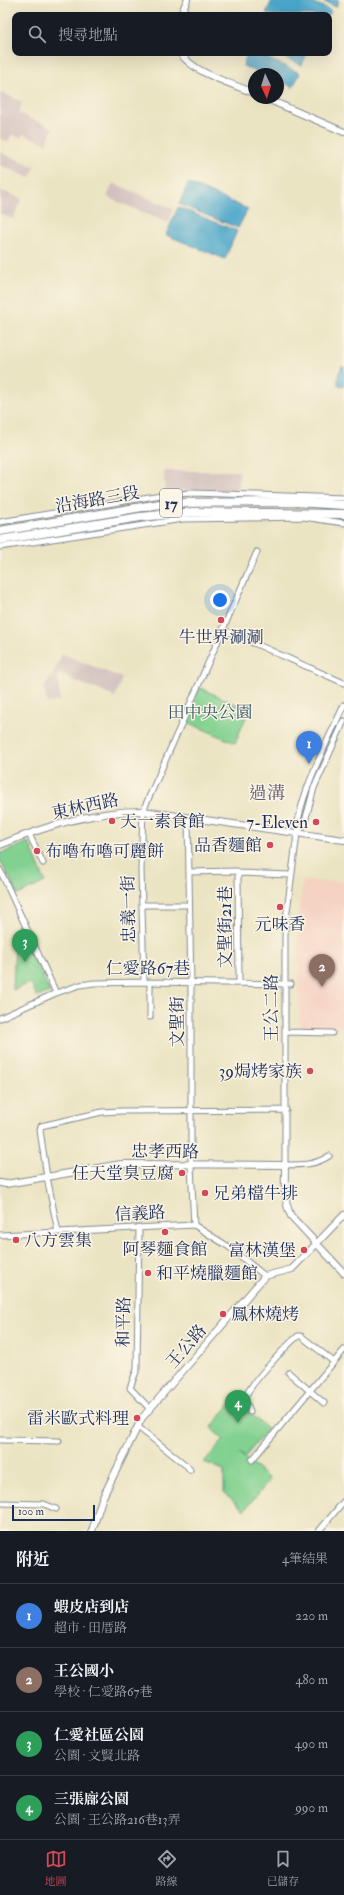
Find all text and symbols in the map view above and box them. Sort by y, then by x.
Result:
search box [12,12,332,56]
icon: search [26,23,48,45]
text: 搜尋地點 [58,26,118,45]
north arrow [248,68,284,104]
street label: 沿海路三段 [53,482,141,517]
road number: 17 [160,489,182,517]
your location [210,590,230,610]
marker: 牛世界涮涮 [216,615,226,625]
place label: 牛世界涮涮 [179,627,264,648]
park label: 田中央公園 [168,702,253,723]
pin: 1 [296,731,322,764]
district label: 過溝 [249,782,285,805]
street label: 東林西路 [50,789,121,824]
place label: 天一素食館 [120,811,205,832]
place label: 7-Eleven [246,812,308,833]
marker: 天一素食館 [107,816,117,826]
marker: 7-Eleven [311,817,321,827]
place label: 品香麵館 [194,835,262,856]
marker: 品香麵館 [265,840,275,850]
place label: 布嚕布嚕可麗餅 [45,841,164,862]
marker: 布嚕布嚕可麗餅 [32,846,42,856]
street label: 忠義一街 [117,875,140,943]
street label: 文聖街21巷 [215,886,236,968]
marker: 元味香 [275,902,285,912]
place label: 元味香 [255,914,306,935]
pin: 3 [12,929,38,962]
pin: 2 [309,954,335,987]
street label: 仁愛路67巷 [106,958,190,979]
street label: 王公二路 [261,974,282,1042]
street label: 文聖街 [167,997,188,1048]
place label: 39焗烤家族 [219,1061,302,1082]
marker: 39焗烤家族 [305,1066,315,1076]
street label: 忠孝西路 [131,1140,199,1163]
place label: 任天堂臭豆腐 [72,1163,174,1184]
marker: 任天堂臭豆腐 [177,1168,187,1178]
place label: 兄弟檔牛排 [213,1183,298,1204]
marker: 兄弟檔牛排 [200,1188,210,1198]
street label: 信義路 [114,1202,166,1225]
marker: 阿琴麵食館 [160,1227,170,1237]
place label: 八方雲集 [24,1230,92,1251]
marker: 八方雲集 [11,1235,21,1245]
place label: 阿琴麵食館 [123,1239,208,1260]
place label: 富林漢堡 [228,1240,296,1261]
marker: 富林漢堡 [299,1245,309,1255]
place label: 和平燒臘麵館 [156,1263,258,1284]
marker: 和平燒臘麵館 [143,1268,153,1278]
street label: 和平路 [113,1296,134,1348]
place label: 鳳林燒烤 [231,1304,299,1325]
marker: 鳳林燒烤 [218,1309,228,1319]
street label: 王公路 [162,1320,211,1372]
pin: 4 [225,1390,251,1423]
place label: 雷米歐式料理 [27,1408,129,1429]
marker: 雷米歐式料理 [132,1413,142,1423]
scale bar [12,1503,95,1522]
text: 100 m [18,1505,44,1518]
text: 附近 [16,1549,50,1570]
text: 4筆結果 [282,1551,328,1567]
text: 蝦皮店到店 [54,1598,129,1617]
text: 1 [27,1608,31,1624]
text: 220 m [295,1608,328,1624]
text: 超市 · 田厝路 [54,1620,127,1636]
text: 王公國小 [54,1662,114,1681]
text: 2 [26,1672,32,1688]
text: 480 m [295,1672,328,1688]
text: 學校 · 仁愛路67巷 [54,1684,153,1700]
text: 仁愛社區公園 [54,1726,144,1745]
text: 3 [27,1736,32,1752]
text: 490 m [295,1736,328,1752]
text: 公園 · 文賢北路 [54,1748,140,1764]
text: 三張廍公園 [54,1790,129,1809]
text: 4 [25,1800,33,1816]
text: 990 m [295,1800,328,1816]
text: 公園 · 王公路216巷13弄 [54,1812,180,1828]
tab: 地圖 [45,1848,67,1888]
tab: 路線 [156,1848,178,1888]
tab: 已儲存 [267,1848,300,1888]

